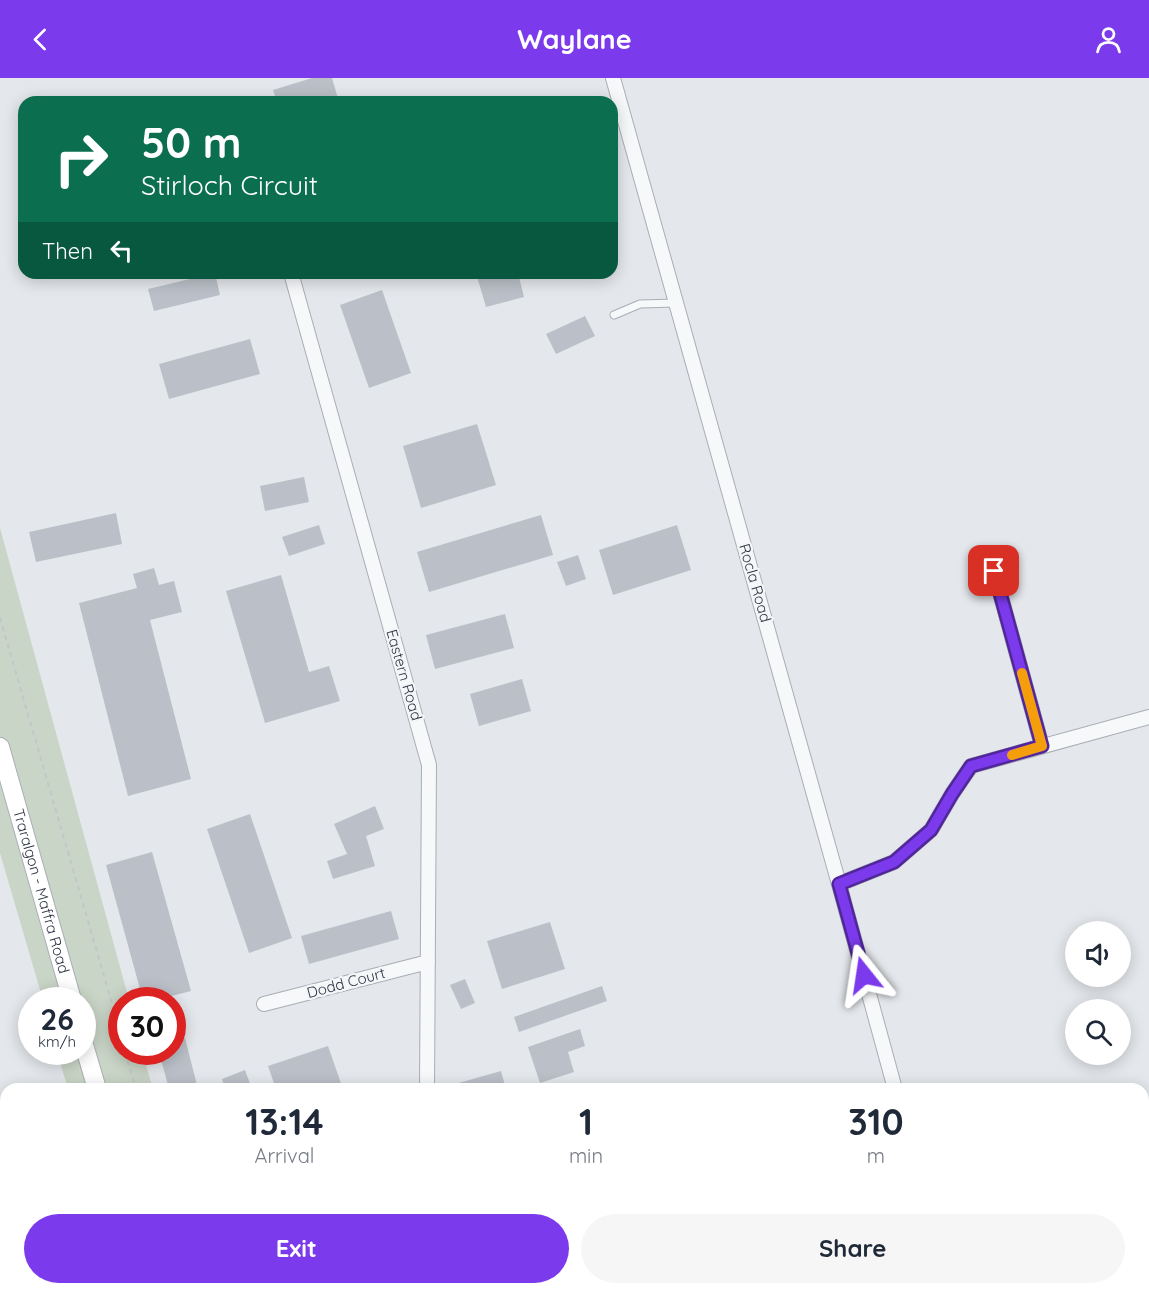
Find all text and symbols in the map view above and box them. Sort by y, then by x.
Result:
text: Waylane [517,22,632,56]
icon: back [24,23,57,56]
icon: person [1092,23,1125,56]
text: 50 m [141,116,241,169]
icon: right [42,120,120,198]
text: Stirloch Circuit [141,168,318,202]
icon: left [105,234,138,267]
text: Then [42,237,93,265]
street label: Rocla Road [735,541,776,624]
pin [968,545,1019,596]
icon: arrive [977,554,1010,587]
street label: Eastern Road [382,627,427,723]
street label: Traralgon - Maffra Road [9,807,74,976]
map controls [1065,921,1131,1065]
button: sound [1065,921,1131,987]
position arrow [832,943,896,1007]
street label: Dodd Court [305,963,387,1002]
speed limit sign: 30 [108,987,186,1065]
button: search [1065,999,1131,1065]
text: 26 [40,1000,74,1038]
text: km/h [38,1032,76,1051]
text: 13:14 [245,1099,324,1144]
text: 1 [579,1099,593,1144]
text: 310 [848,1099,904,1144]
text: Arrival [254,1143,314,1168]
text: min [569,1143,603,1168]
text: m [867,1143,885,1168]
button: Exit [24,1214,569,1283]
button: Share [581,1214,1125,1283]

